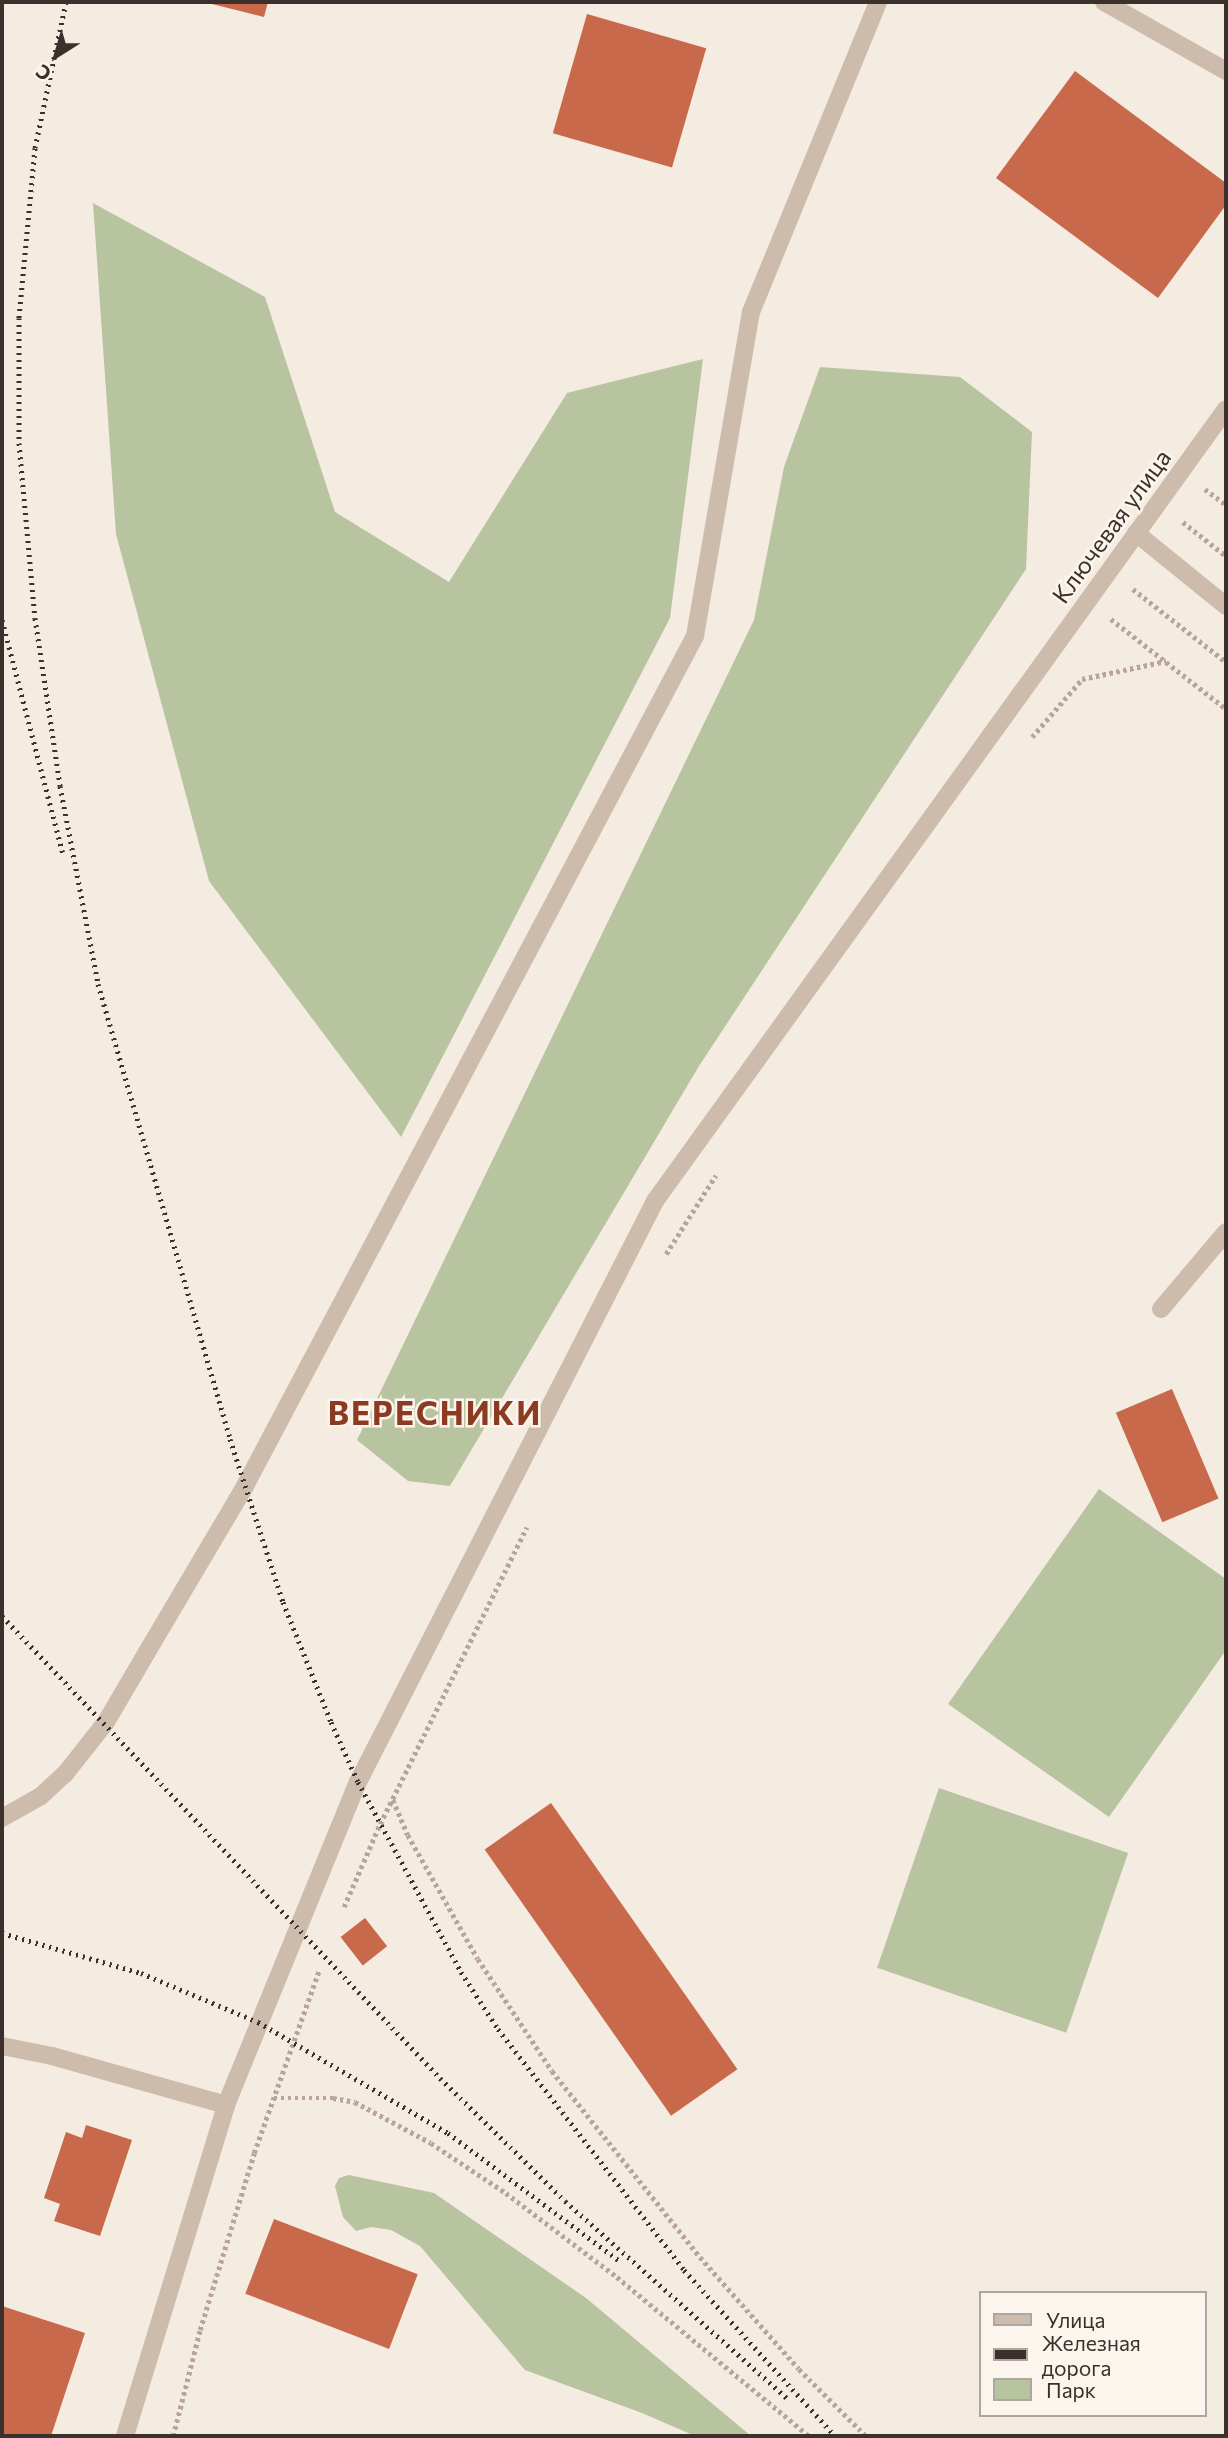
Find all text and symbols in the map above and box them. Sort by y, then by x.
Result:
north arrow [21,21,91,91]
text: С [31,60,55,86]
street label: Ключевая улица [1046,443,1176,609]
district label: ВЕРЕСНИКИ [329,1393,541,1431]
legend [979,2291,1207,2417]
text: Улица [1046,2307,1105,2332]
text: Железная дорога [1042,2330,1141,2380]
text: Парк [1046,2377,1096,2402]

